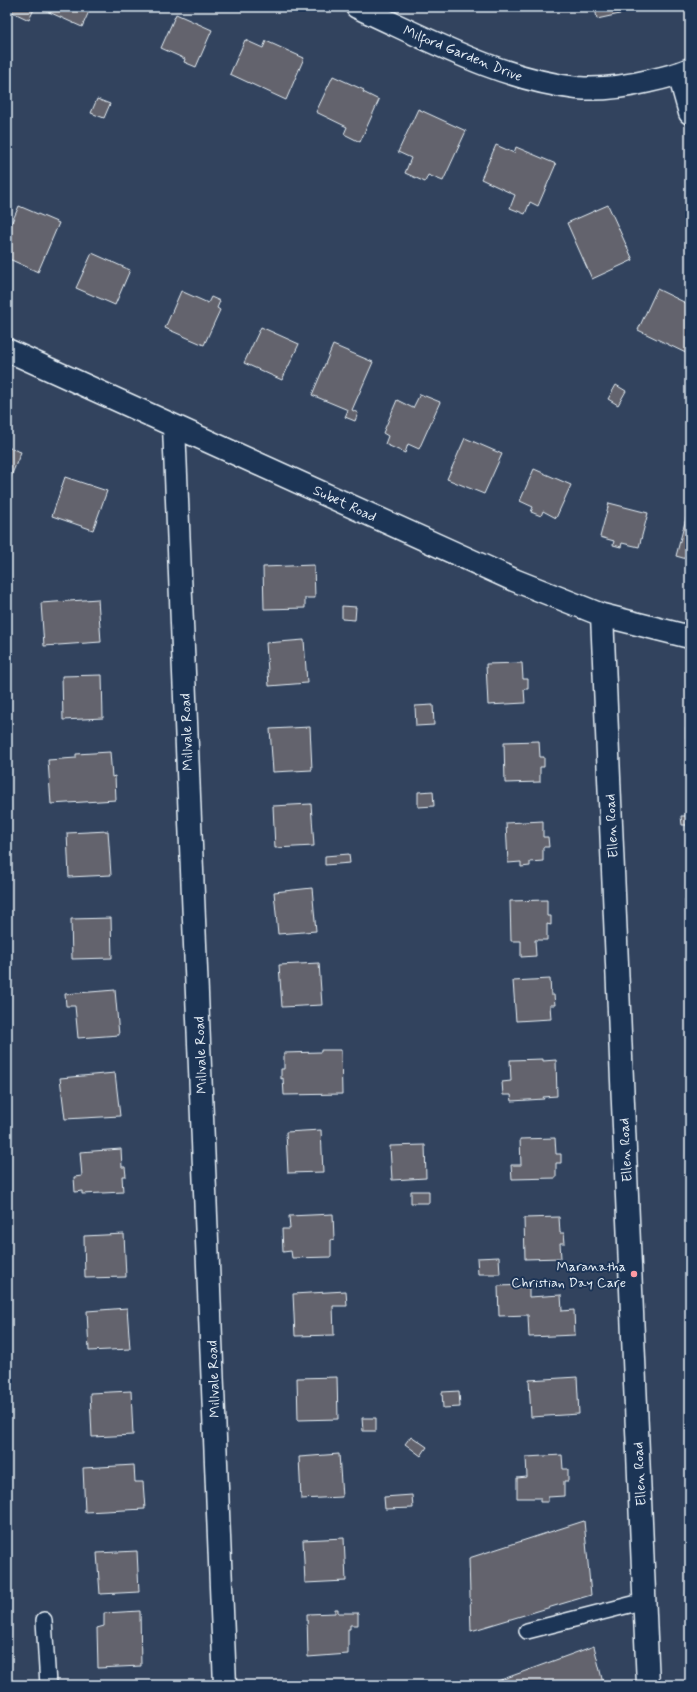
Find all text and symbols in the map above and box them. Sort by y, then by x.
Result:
street label: Milford Garden Drive [400,22,525,88]
street label: Subet Road [310,481,379,526]
street label: Millvale Road [177,693,197,771]
street label: Ellen Road [601,793,623,859]
street label: Millvale Road [191,1016,211,1094]
street label: Ellen Road [615,1117,637,1183]
place label: Maranatha Christian Day Care [511,1258,626,1292]
marker: Maranatha Christian Day Care [629,1269,639,1279]
street label: Millvale Road [204,1340,224,1418]
street label: Ellen Road [629,1441,651,1507]

